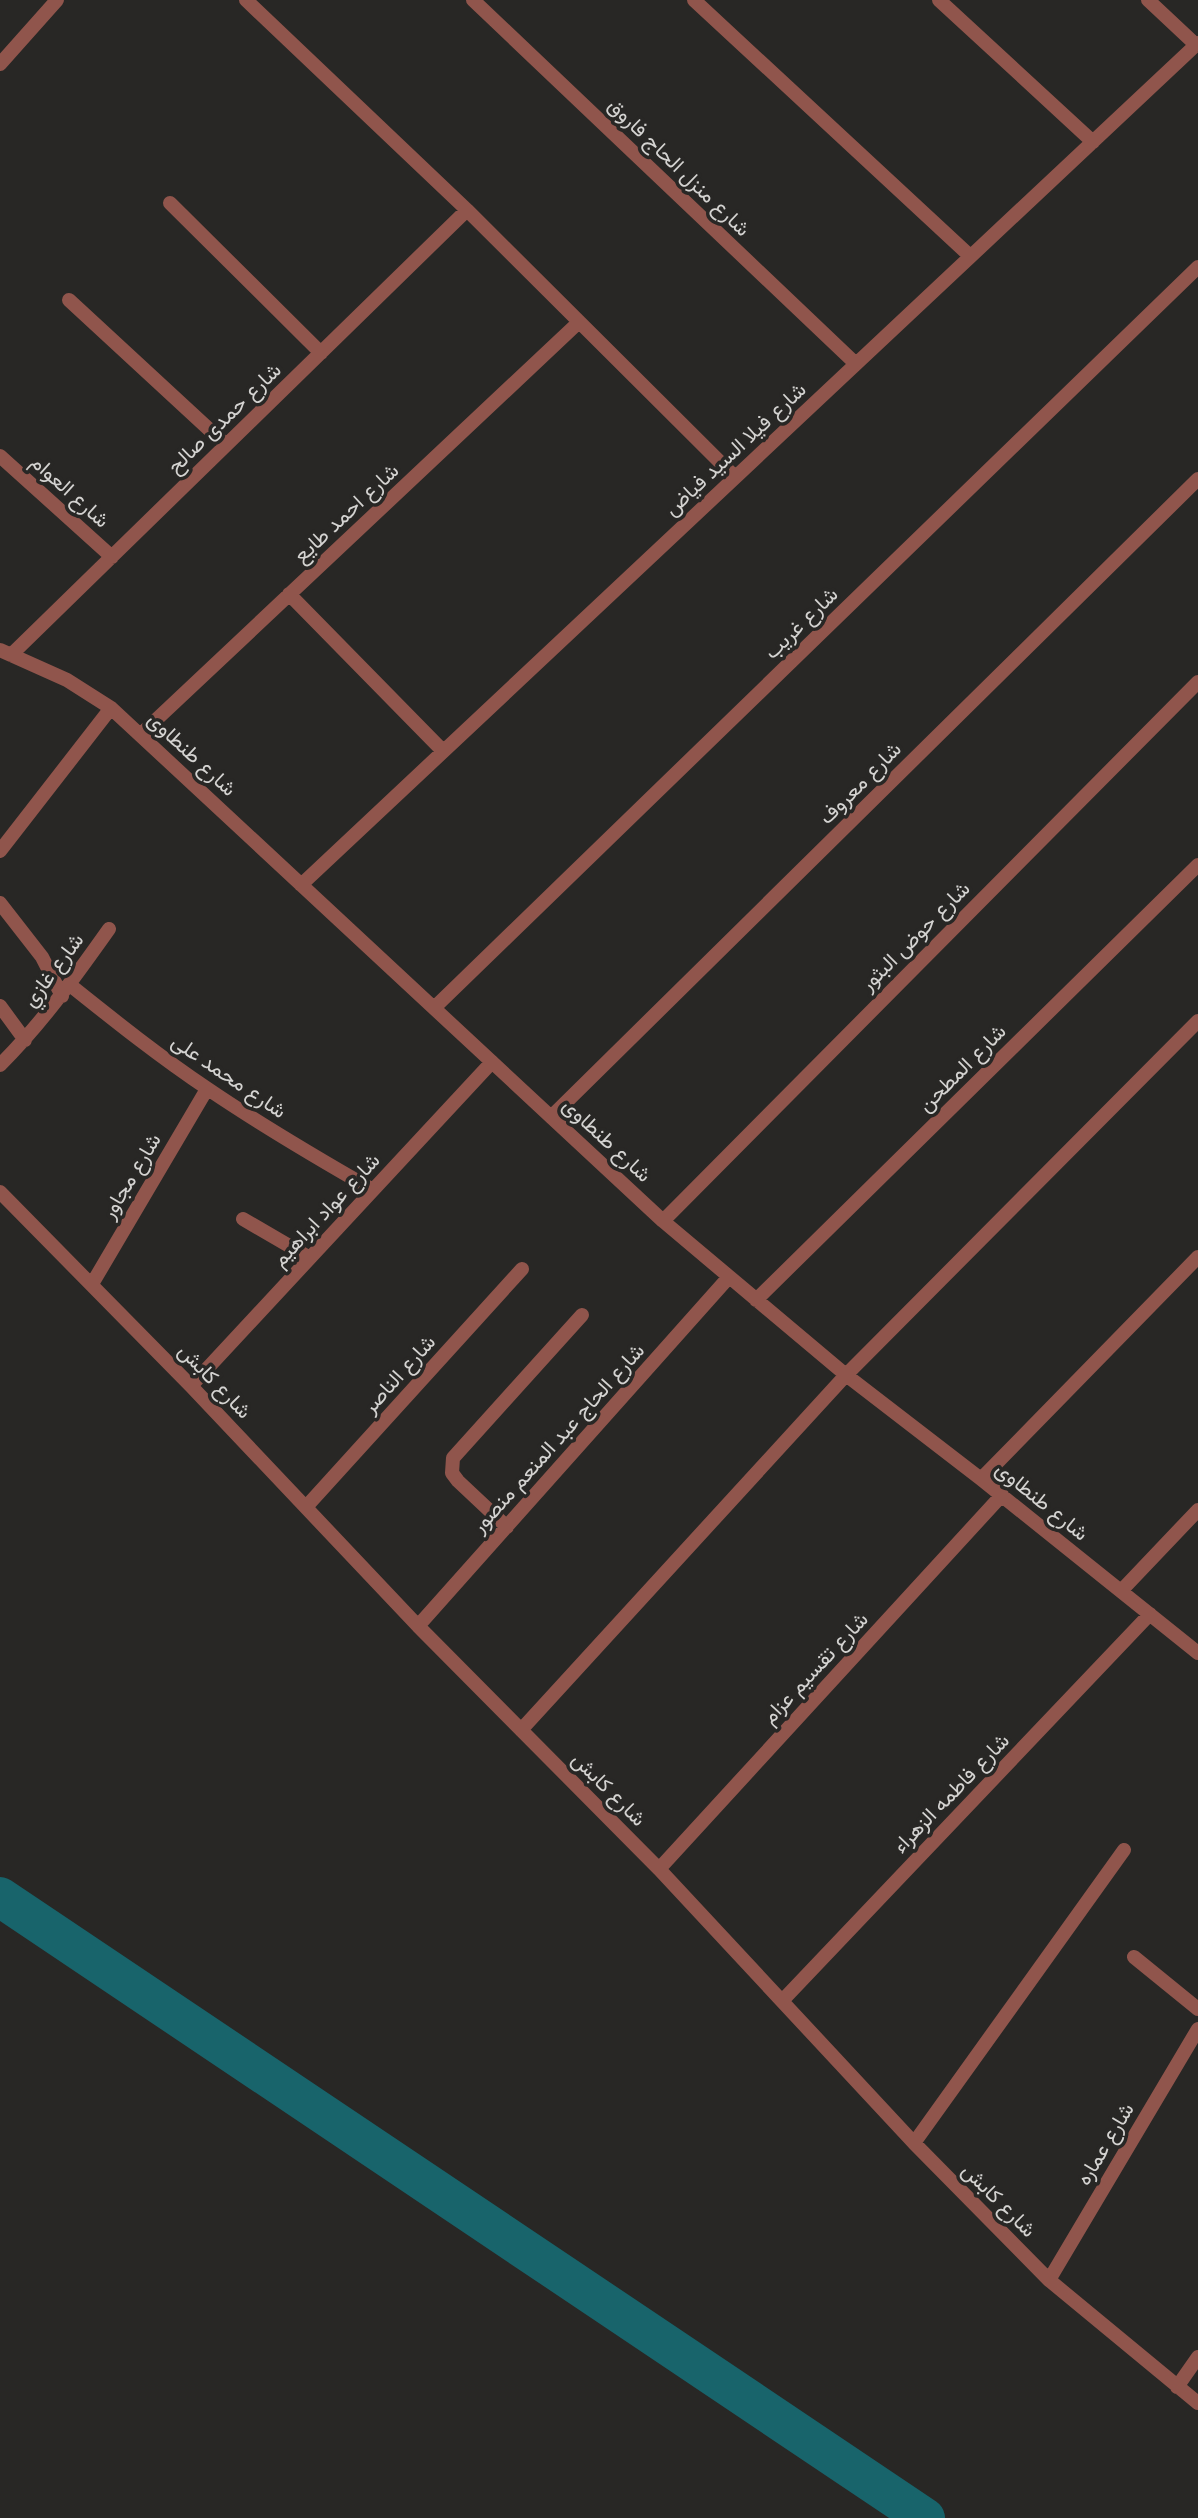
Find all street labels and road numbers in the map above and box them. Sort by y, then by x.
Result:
street label: شارع منزل الحاج فاروق [602,92,756,242]
street label: شارع حمدى صالح [161,356,287,480]
street label: شارع فيلا السيد فياض [658,376,812,522]
street label: شارع العوام [24,448,116,534]
street label: شارع احمد طايع [287,457,405,569]
street label: شارع غريب [758,581,844,665]
street label: شارع طنطاوى [141,705,243,803]
street label: شارع معروف [813,736,907,830]
street label: شارع حوض البثور [853,875,976,998]
street label: شارع غازي [16,927,92,1015]
street label: شارع المطحن [912,1018,1012,1118]
street label: شارع محمد على [166,1027,292,1125]
street label: شارع طنطاوى [556,1091,658,1189]
street label: شارع مجاور [94,1128,168,1225]
street label: شارع عواد ابراهيم [266,1147,386,1273]
street label: شارع الناصر [356,1329,442,1420]
street label: شارع كابش [172,1337,258,1425]
street label: شارع الحاج عبد المنعم منصور [465,1337,651,1540]
street label: شارع طنطاوى [990,1455,1094,1547]
street label: شارع تقسيم عزام [756,1606,874,1730]
street label: شارع فاطمه الزهراء [886,1727,1016,1859]
street label: شارع كابش [566,1746,652,1832]
street label: شارع عماره [1069,2098,1141,2190]
street label: شارع كابش [956,2157,1042,2243]

